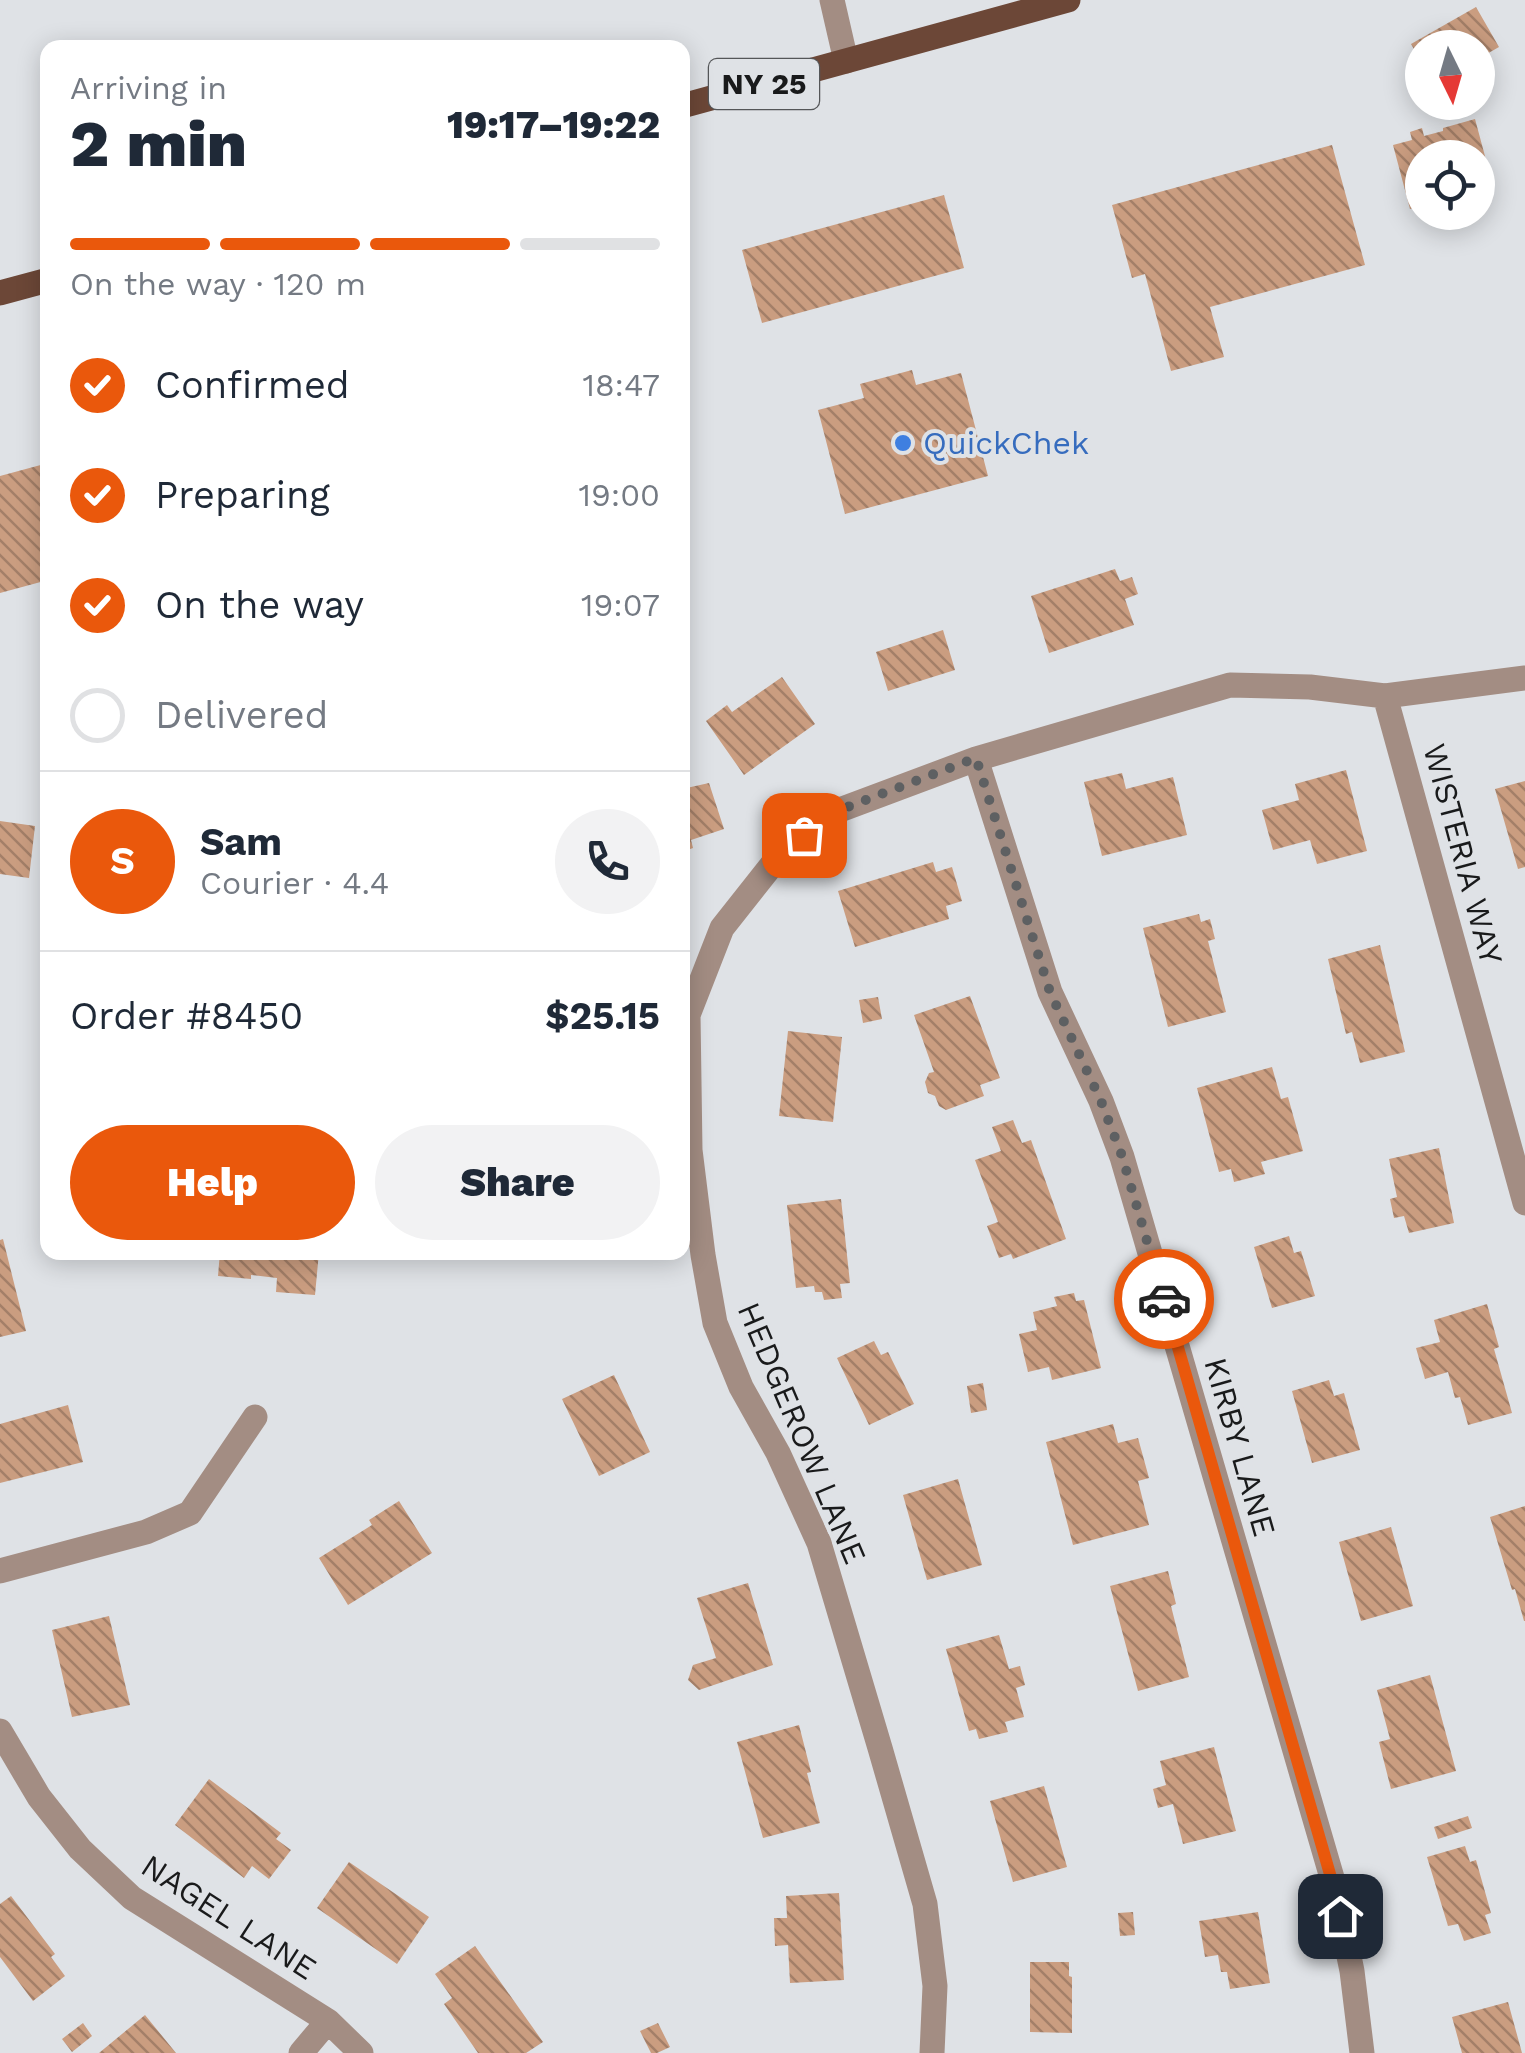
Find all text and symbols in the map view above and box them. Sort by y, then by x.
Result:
north arrow [1405,30,1495,120]
map controls [1405,30,1495,230]
road number: NY 25 [709,59,819,109]
text: Arriving in [70,69,227,107]
text: 19:17–19:22 [447,103,660,147]
text: 2 min [70,106,247,182]
button: locate [1405,140,1495,230]
text: On the way · 120 m [70,265,366,303]
icon: check [70,358,125,413]
text: Confirmed [155,363,350,407]
text: 18:47 [582,366,660,404]
place label: QuickChek [923,424,1089,462]
marker: QuickChek [892,432,914,454]
icon: check [70,468,125,523]
text: Preparing [155,473,330,517]
text: 19:00 [578,476,660,514]
icon: check [70,578,125,633]
text: On the way [155,583,364,627]
text: 19:07 [581,586,660,624]
text: Delivered [155,693,328,737]
street label: WISTERIA WAY [1415,739,1511,969]
pin [762,793,847,878]
icon: bag [777,808,832,863]
button: phone [555,809,660,914]
text: Sam [200,820,282,864]
text: S [110,839,135,883]
text: Courier · 4.4 [200,864,389,902]
text: Order #8450 [70,994,303,1038]
text: $25.15 [545,994,660,1038]
button: Help [70,1125,355,1240]
button: Share [375,1125,660,1240]
courier [1114,1249,1214,1349]
icon: car [1137,1272,1192,1327]
street label: HEDGEROW LANE [730,1297,874,1569]
street label: KIRBY LANE [1196,1353,1284,1541]
street label: NAGEL LANE [134,1846,324,1988]
pin [1298,1874,1383,1959]
icon: home [1313,1889,1368,1944]

